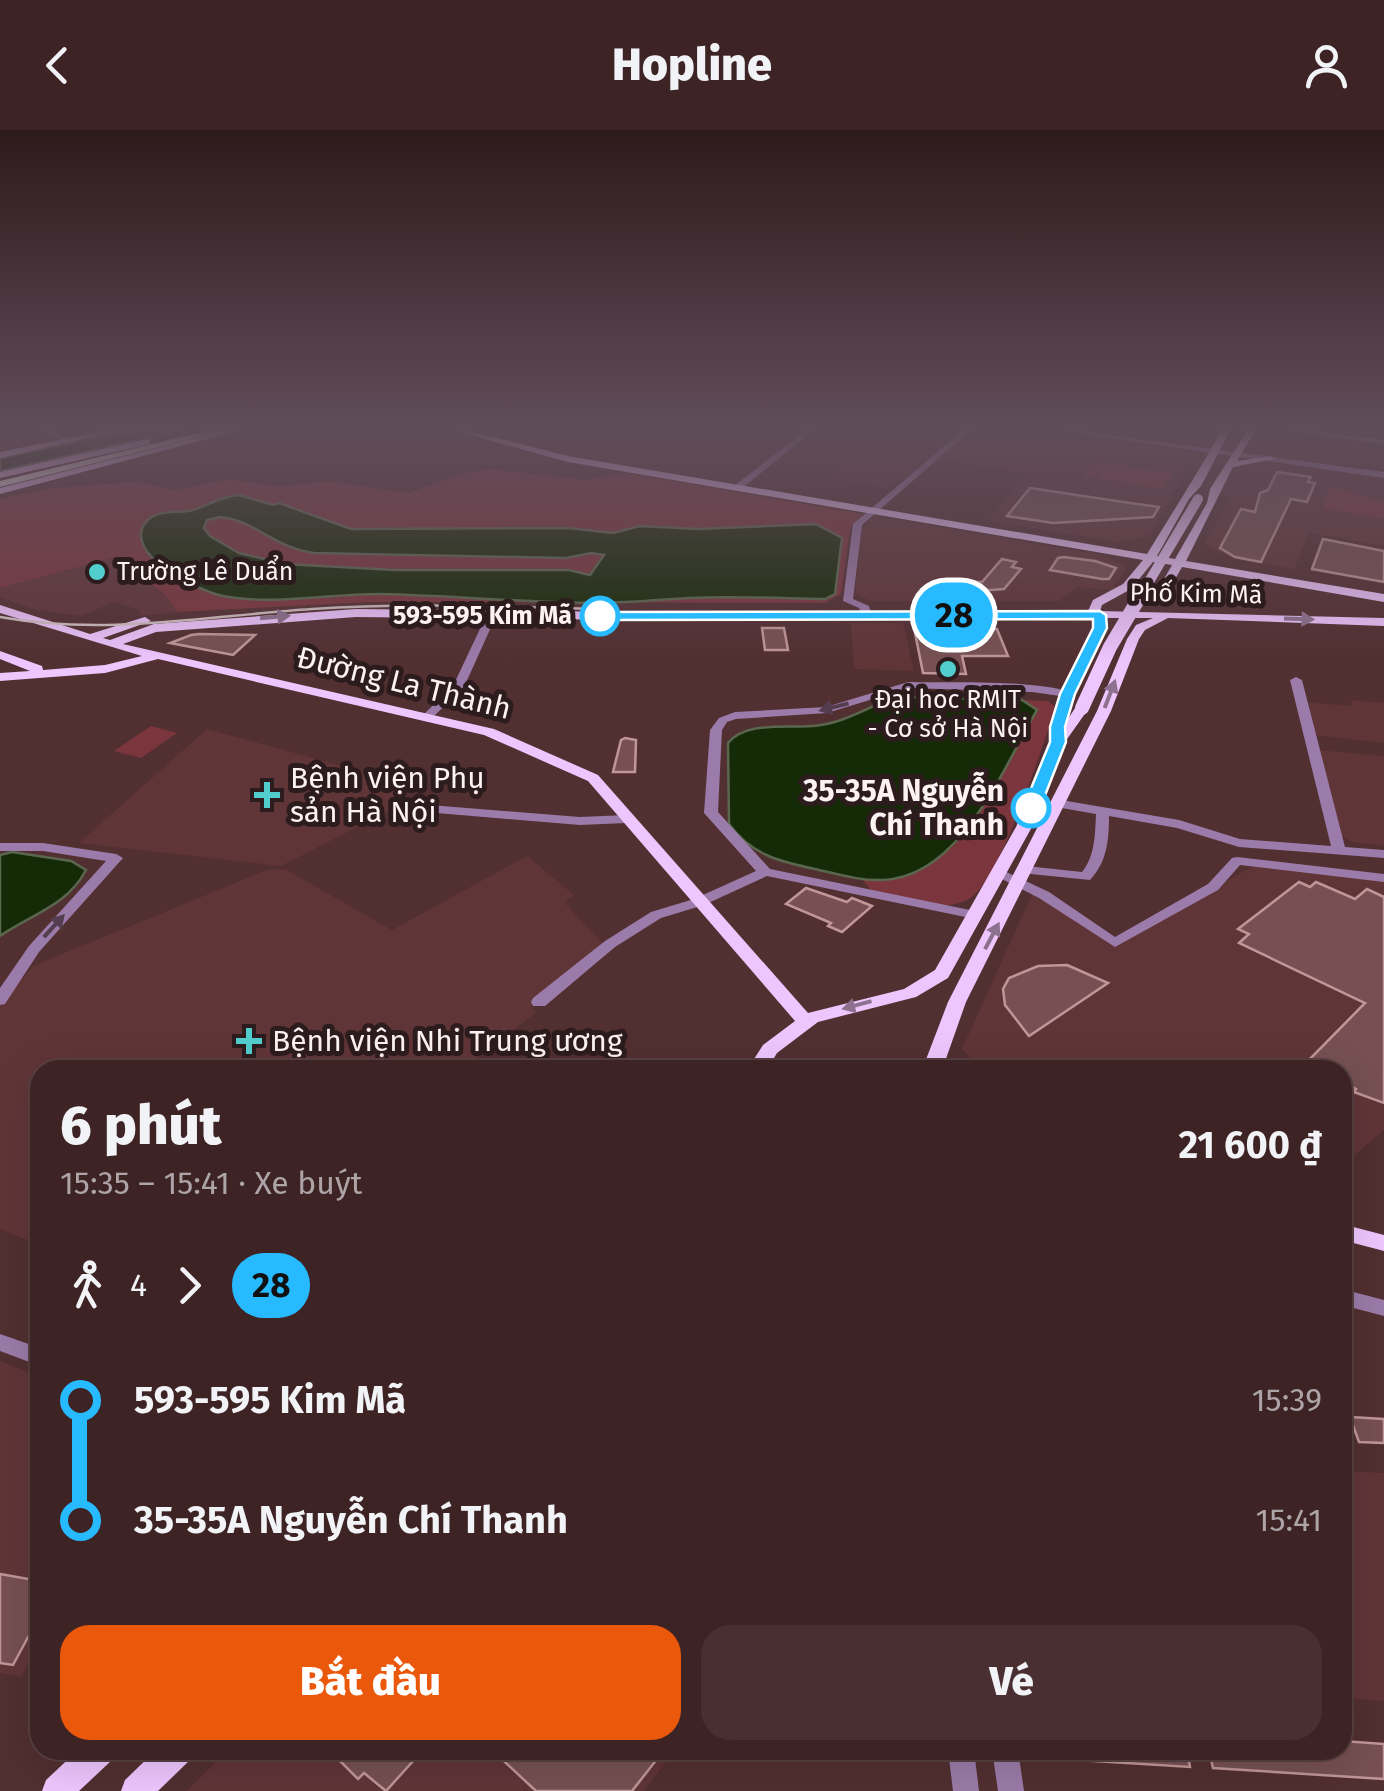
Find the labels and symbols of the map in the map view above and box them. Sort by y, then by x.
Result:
place label: Trường Lê Duẩn [117,555,293,587]
marker: Trường Lê Duẩn [86,561,108,583]
street label: Phố Kim Mã [1129,577,1263,610]
line badge: 28 [909,582,999,648]
marker: 593-595 Kim Mã [581,597,619,635]
place label: 593-595 Kim Mã [393,601,572,631]
one-way arrow [259,608,291,624]
one-way arrow [1283,611,1315,627]
street label: Đường La Thành [293,639,515,727]
marker: Đại học RMIT - Cơ sở Hà Nội [937,658,959,680]
one-way arrow [1103,678,1118,708]
place label: Đại học RMIT - Cơ sở Hà Nội [868,685,1028,744]
one-way arrow [818,700,849,716]
place label: Bệnh viện Phụ sản Hà Nội [290,760,485,830]
place label: 35-35A Nguyễn Chí Thanh [802,771,1004,843]
marker: Bệnh viện Phụ sản Hà Nội [254,782,280,808]
marker: 35-35A Nguyễn Chí Thanh [1012,789,1050,827]
one-way arrow [43,914,65,939]
one-way arrow [983,921,1000,950]
one-way arrow [841,997,872,1013]
place label: Bệnh viện Nhi Trung ương [272,1023,623,1059]
marker: Bệnh viện Nhi Trung ương [236,1028,262,1054]

